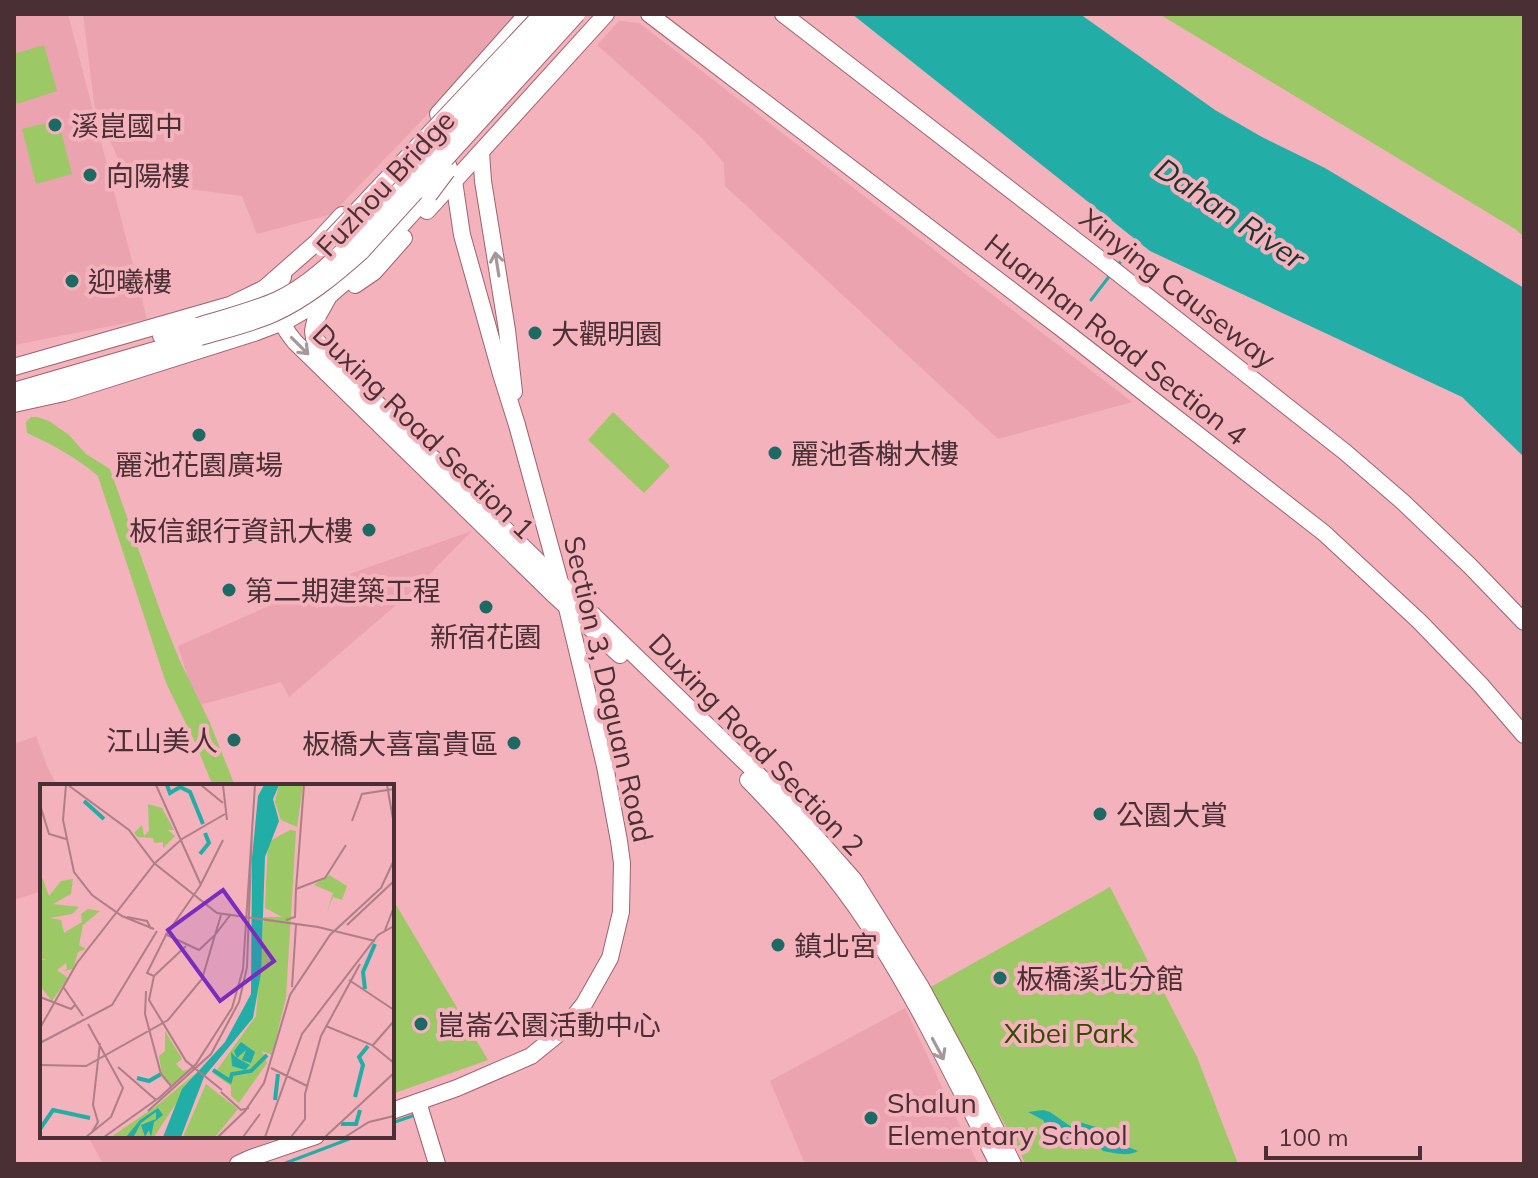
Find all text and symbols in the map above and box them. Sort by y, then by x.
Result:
street label: Fuzhou Bridge [309,103,461,263]
place label: 溪崑國中 [71,108,183,143]
marker: 溪崑國中 [46,116,64,134]
water label: Dahan River [1148,149,1313,278]
place label: 向陽樓 [106,158,190,193]
marker: 向陽樓 [81,166,99,184]
street label: Xinying Causeway [1073,200,1283,376]
street label: Huanhan Road Section 4 [978,226,1254,452]
one-way arrow [488,252,503,278]
place label: 迎曦樓 [88,264,172,299]
marker: 迎曦樓 [63,272,81,290]
street label: Duxing Road Section 1 [306,316,542,546]
place label: 大觀明園 [551,316,663,351]
marker: 大觀明園 [526,324,544,342]
one-way arrow [290,336,309,355]
marker: 麗池花園廣場 [190,426,208,444]
place label: 麗池香榭大樓 [791,436,959,471]
marker: 麗池香榭大樓 [766,444,784,462]
place label: 麗池花園廣場 [115,447,283,482]
place label: 板信銀行資訊大樓 [129,513,353,548]
marker: 板信銀行資訊大樓 [360,521,378,539]
street label: Section 3, Daguan Road [557,533,661,845]
place label: 第二期建築工程 [245,573,441,608]
marker: 第二期建築工程 [220,581,238,599]
marker: 新宿花園 [477,598,495,616]
place label: 新宿花園 [430,619,542,654]
street label: Duxing Road Section 2 [642,626,872,862]
place label: 江山美人 [106,723,218,758]
place label: 板橋大喜富貴區 [302,726,498,761]
marker: 江山美人 [225,731,243,749]
marker: 板橋大喜富貴區 [505,734,523,752]
inset map [40,784,394,1138]
place label: 公園大賞 [1116,797,1228,832]
marker: 公園大賞 [1091,805,1109,823]
place label: 鎮北宮 [794,928,878,963]
marker: 鎮北宮 [769,936,787,954]
place label: 板橋溪北分館 [1016,961,1184,996]
marker: 板橋溪北分館 [991,969,1009,987]
place label: 崑崙公園活動中心 [437,1007,661,1042]
marker: 崑崙公園活動中心 [412,1015,430,1033]
park label: Xibei Park [1004,1015,1135,1050]
one-way arrow [931,1036,946,1060]
place label: Shalun Elementary School [887,1085,1128,1152]
marker: Shalun Elementary School [862,1109,880,1127]
scale bar [1266,1110,1420,1160]
text: 100 m [1278,1122,1349,1152]

